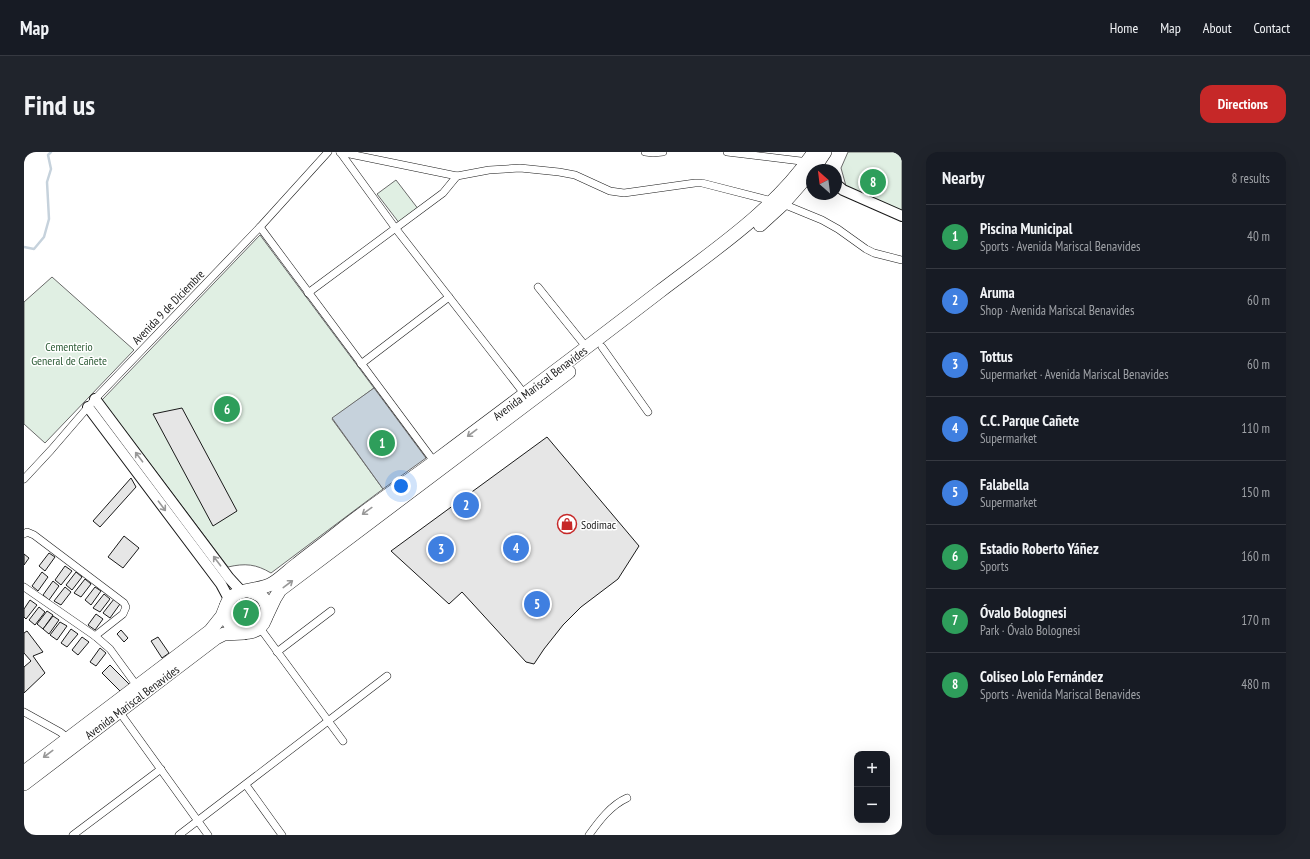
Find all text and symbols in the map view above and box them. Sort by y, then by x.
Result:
text: Map [20,16,49,40]
text: Home [1110,19,1138,37]
text: Map [1160,19,1181,37]
text: About [1203,19,1232,37]
text: Contact [1254,19,1290,37]
button: Directions [1200,85,1286,123]
text: Find us [24,86,95,123]
north arrow [806,164,842,200]
pin: 8 [860,167,886,197]
text: Nearby [942,167,985,189]
text: 8 results [1231,170,1270,187]
text: Piscina Municipal [980,219,1072,238]
text: 1 [952,228,958,245]
text: 40 m [1247,228,1270,245]
text: Sports · Avenida Mariscal Benavides [980,238,1140,255]
street label: Avenida 9 de Diciembre [129,267,207,347]
text: Aruma [980,283,1015,302]
text: 2 [952,292,958,309]
text: 60 m [1247,292,1270,309]
text: Shop · Avenida Mariscal Benavides [980,302,1134,319]
park label: Cementerio General de Cañete [31,339,107,368]
street label: Avenida Mariscal Benavides [490,343,590,423]
text: Tottus [980,347,1013,366]
text: 3 [952,356,958,373]
text: 60 m [1247,356,1270,373]
text: Supermarket · Avenida Mariscal Benavides [980,366,1169,383]
pin: 6 [214,394,240,424]
text: C.C. Parque Cañete [980,411,1079,430]
text: 4 [952,420,958,437]
text: 110 m [1241,420,1270,437]
pin: 1 [369,428,395,458]
one-way arrow [466,429,477,438]
text: Supermarket [980,430,1037,447]
one-way arrow [135,452,143,463]
text: Falabella [980,475,1029,494]
your location [391,476,411,496]
text: 5 [952,484,958,501]
text: 150 m [1241,484,1270,501]
pin: 2 [453,490,479,520]
text: Supermarket [980,494,1037,511]
one-way arrow [158,500,166,511]
one-way arrow [362,506,373,515]
shop icon: Sodimac [556,513,578,535]
place label: Sodimac [581,517,617,532]
pin: 4 [503,533,529,563]
pin: 3 [428,534,454,564]
text: Estadio Roberto Yáñez [980,539,1099,558]
text: 6 [952,548,958,565]
text: 160 m [1241,548,1270,565]
one-way arrow [213,556,221,567]
text: Sports [980,558,1009,575]
one-way arrow [283,580,294,589]
pin: 5 [524,589,550,619]
pin: 7 [233,598,259,628]
text: Óvalo Bolognesi [980,603,1067,622]
text: 7 [952,612,958,629]
text: 170 m [1241,612,1270,629]
text: Park · Óvalo Bolognesi [980,622,1080,639]
street label: Avenida Mariscal Benavides [82,662,182,742]
text: Coliseo Lolo Fernández [980,667,1103,686]
text: 8 [952,676,958,693]
text: 480 m [1241,676,1270,693]
text: Sports · Avenida Mariscal Benavides [980,686,1140,703]
one-way arrow [42,749,53,758]
map controls [854,751,890,823]
button: + [854,751,890,787]
button: − [854,787,890,823]

